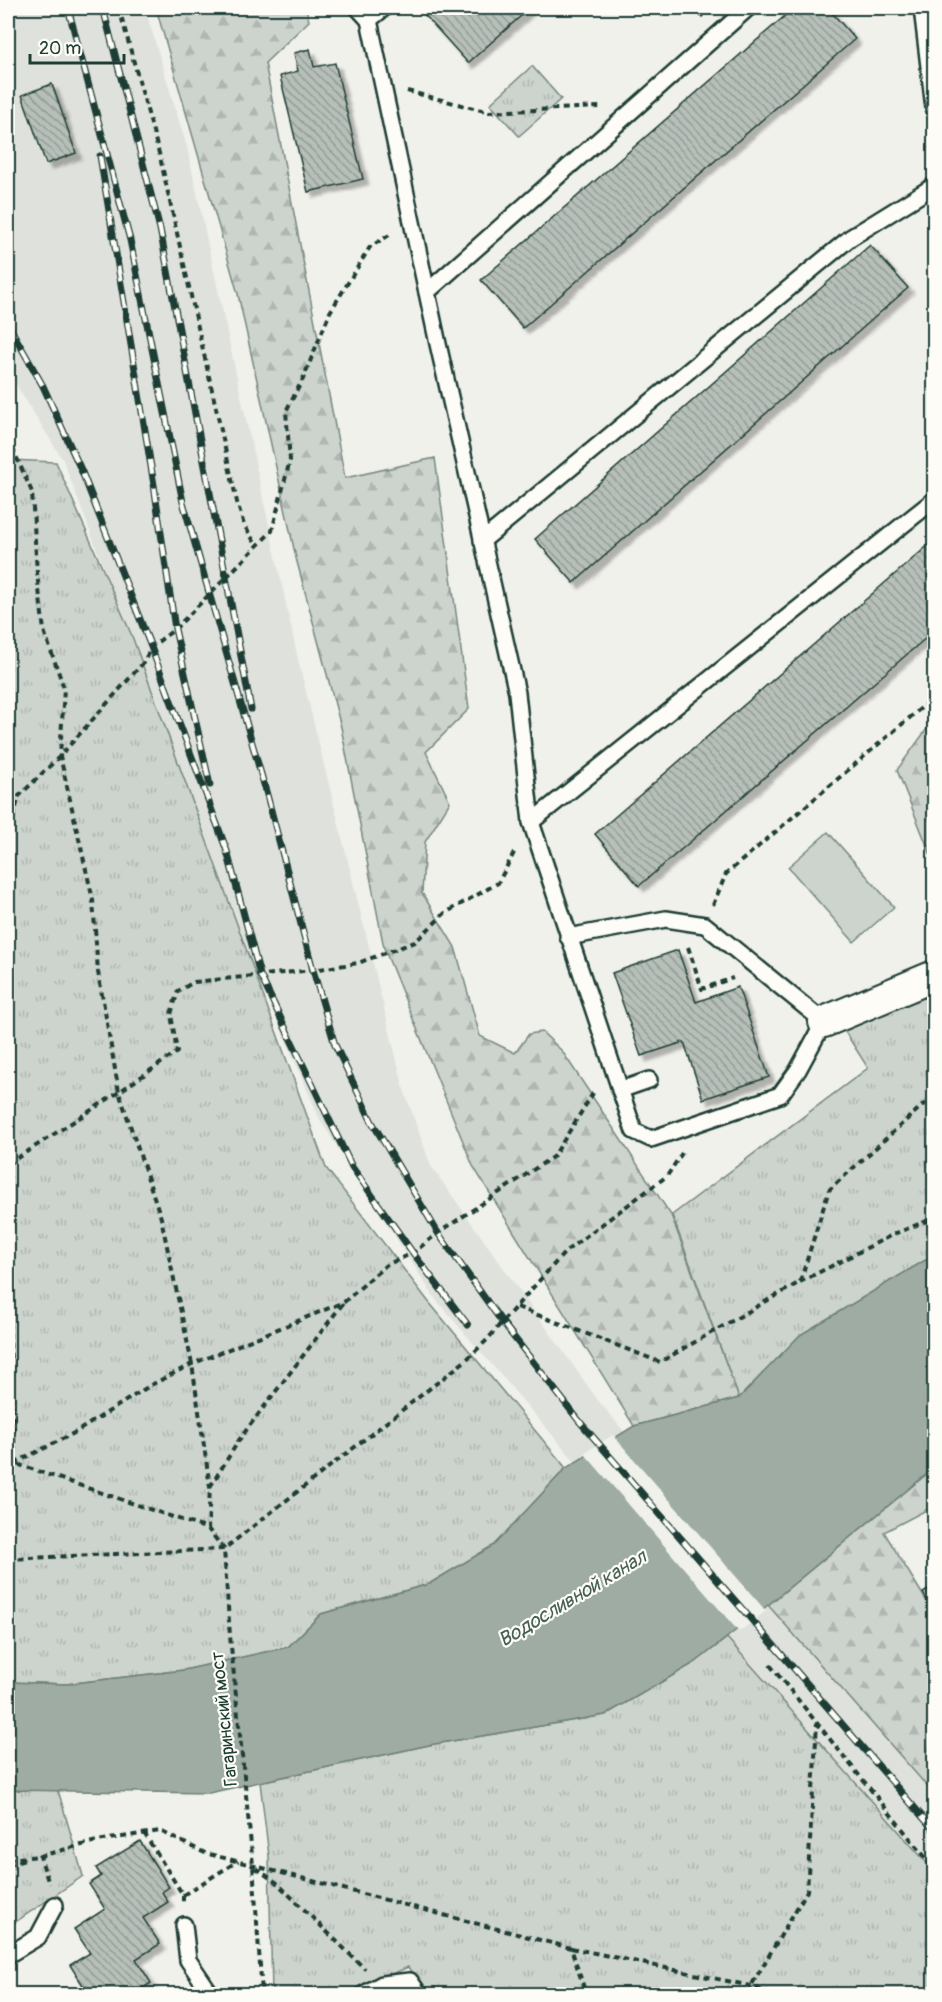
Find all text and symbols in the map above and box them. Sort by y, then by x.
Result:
scale bar [30,27,124,65]
text: 20 m [39,37,81,60]
water label: Водосливной канал [494,1544,652,1652]
street label: Гагаринский мост [206,1650,243,1787]

